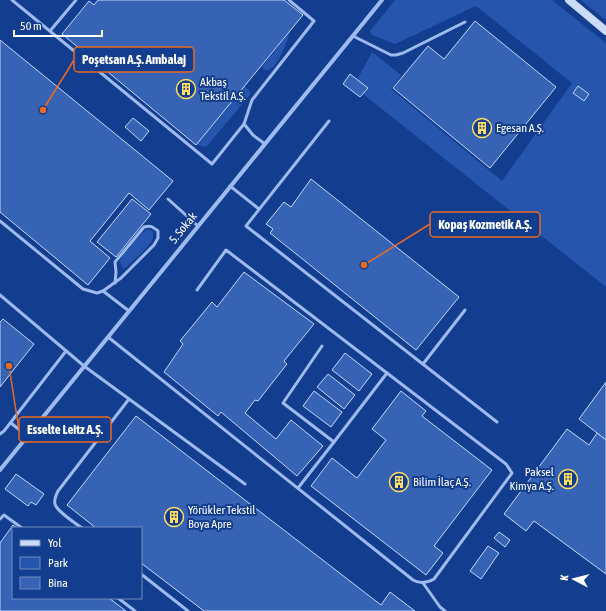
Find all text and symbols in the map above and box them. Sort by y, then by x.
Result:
scale bar [14,12,102,38]
text: 50 m [20,19,42,33]
callout: Poşetsan A.Ş. Ambalaj [74,47,194,72]
text: Poşetsan A.Ş. Ambalaj [82,52,186,67]
place label: Akbaş Tekstil A.Ş. [200,75,246,103]
building icon: Akbaş Tekstil A.Ş. [175,78,197,100]
building icon: Egesan A.Ş. [471,117,493,139]
place label: Egesan A.Ş. [496,121,544,135]
street label: 5. Sokak [166,209,200,246]
callout: Kopaş Kozmetik A.Ş. [430,212,540,237]
text: Kopaş Kozmetik A.Ş. [438,217,532,232]
callout: Esselte Leitz A.Ş. [19,417,111,442]
text: Esselte Leitz A.Ş. [27,422,104,437]
place label: Paksel Kimya A.Ş. [509,465,555,493]
building icon: Paksel Kimya A.Ş. [557,468,579,490]
building icon: Bilim İlaç A.Ş. [388,471,410,493]
place label: Bilim İlaç A.Ş. [413,475,471,489]
place label: Yörükler Tekstil Boya Apre [188,503,256,531]
building icon: Yörükler Tekstil Boya Apre [163,506,185,528]
legend [12,527,142,599]
text: Yol [48,536,62,550]
text: Park [48,556,69,570]
north arrow [554,559,594,599]
text: K [558,574,570,581]
text: Bina [48,576,68,590]

